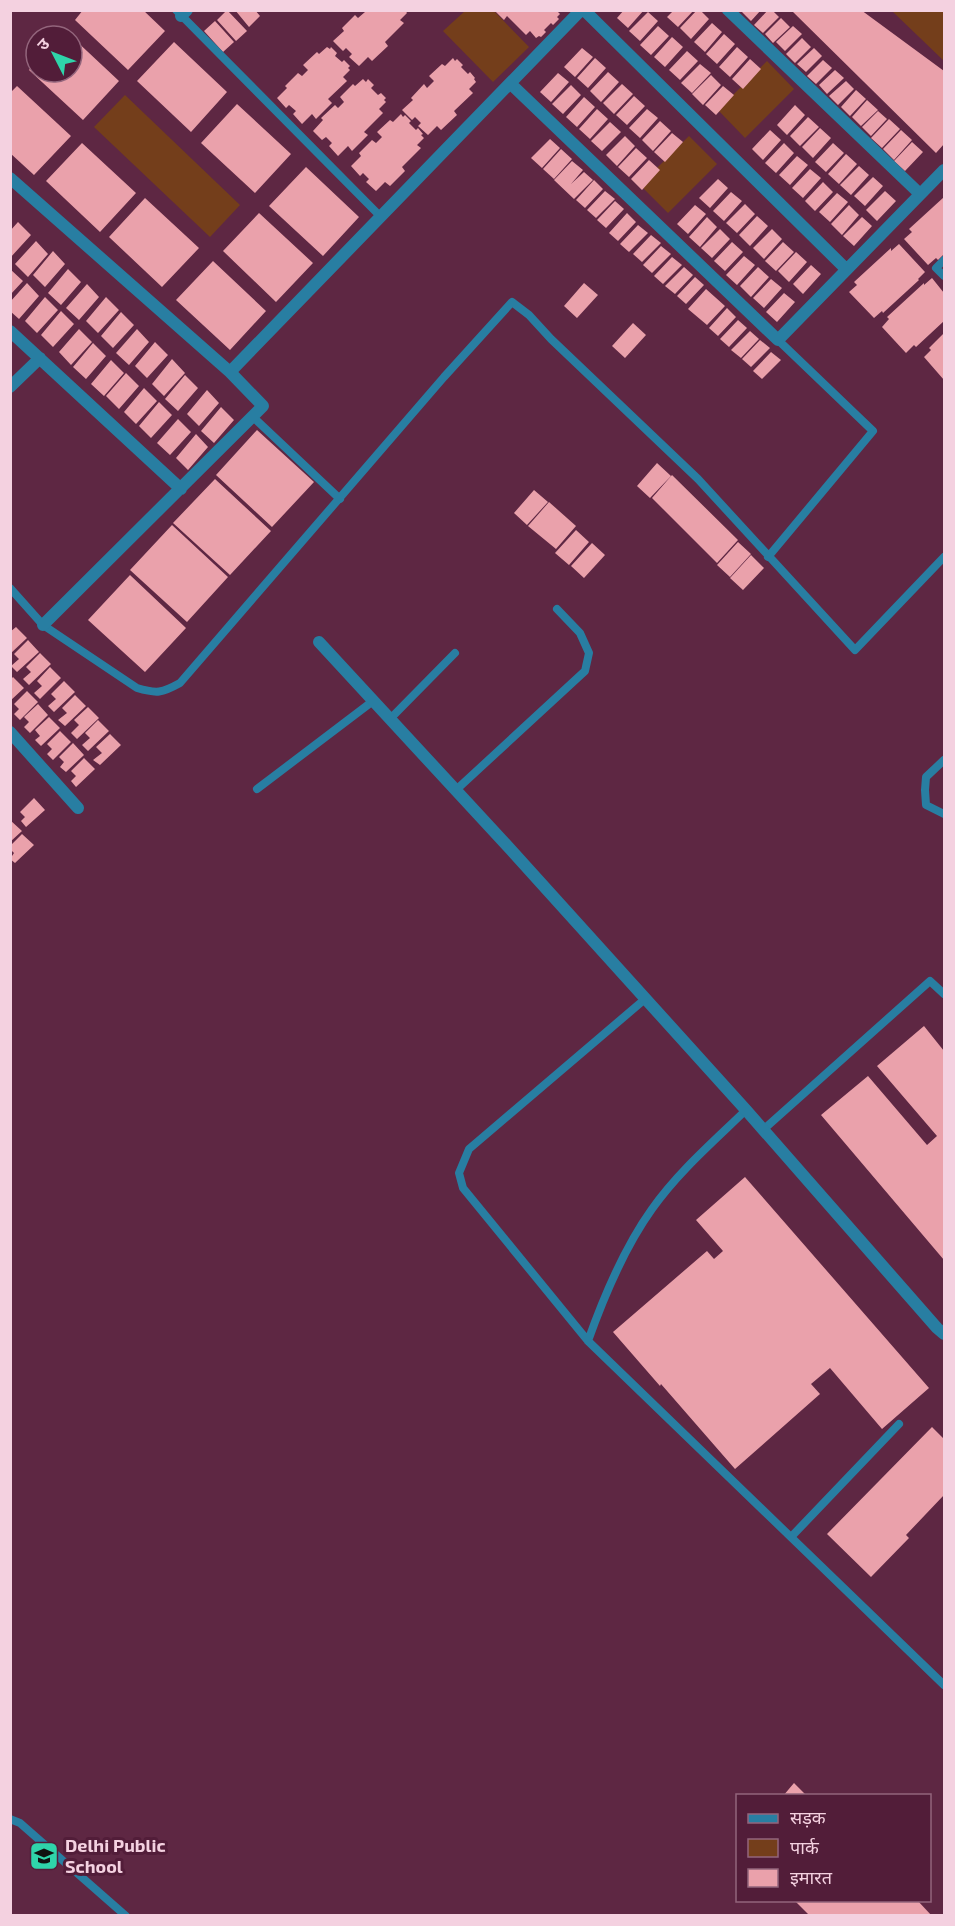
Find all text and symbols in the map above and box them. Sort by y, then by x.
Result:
north arrow [24,24,84,84]
text: उ [32,33,53,53]
legend [736,1794,931,1902]
text: सड़क [790,1806,827,1828]
place label: Delhi Public School [65,1834,166,1877]
text: पार्क [790,1836,820,1858]
school or university icon: Delhi Public School [28,1840,60,1872]
text: इमारत [790,1866,833,1888]

